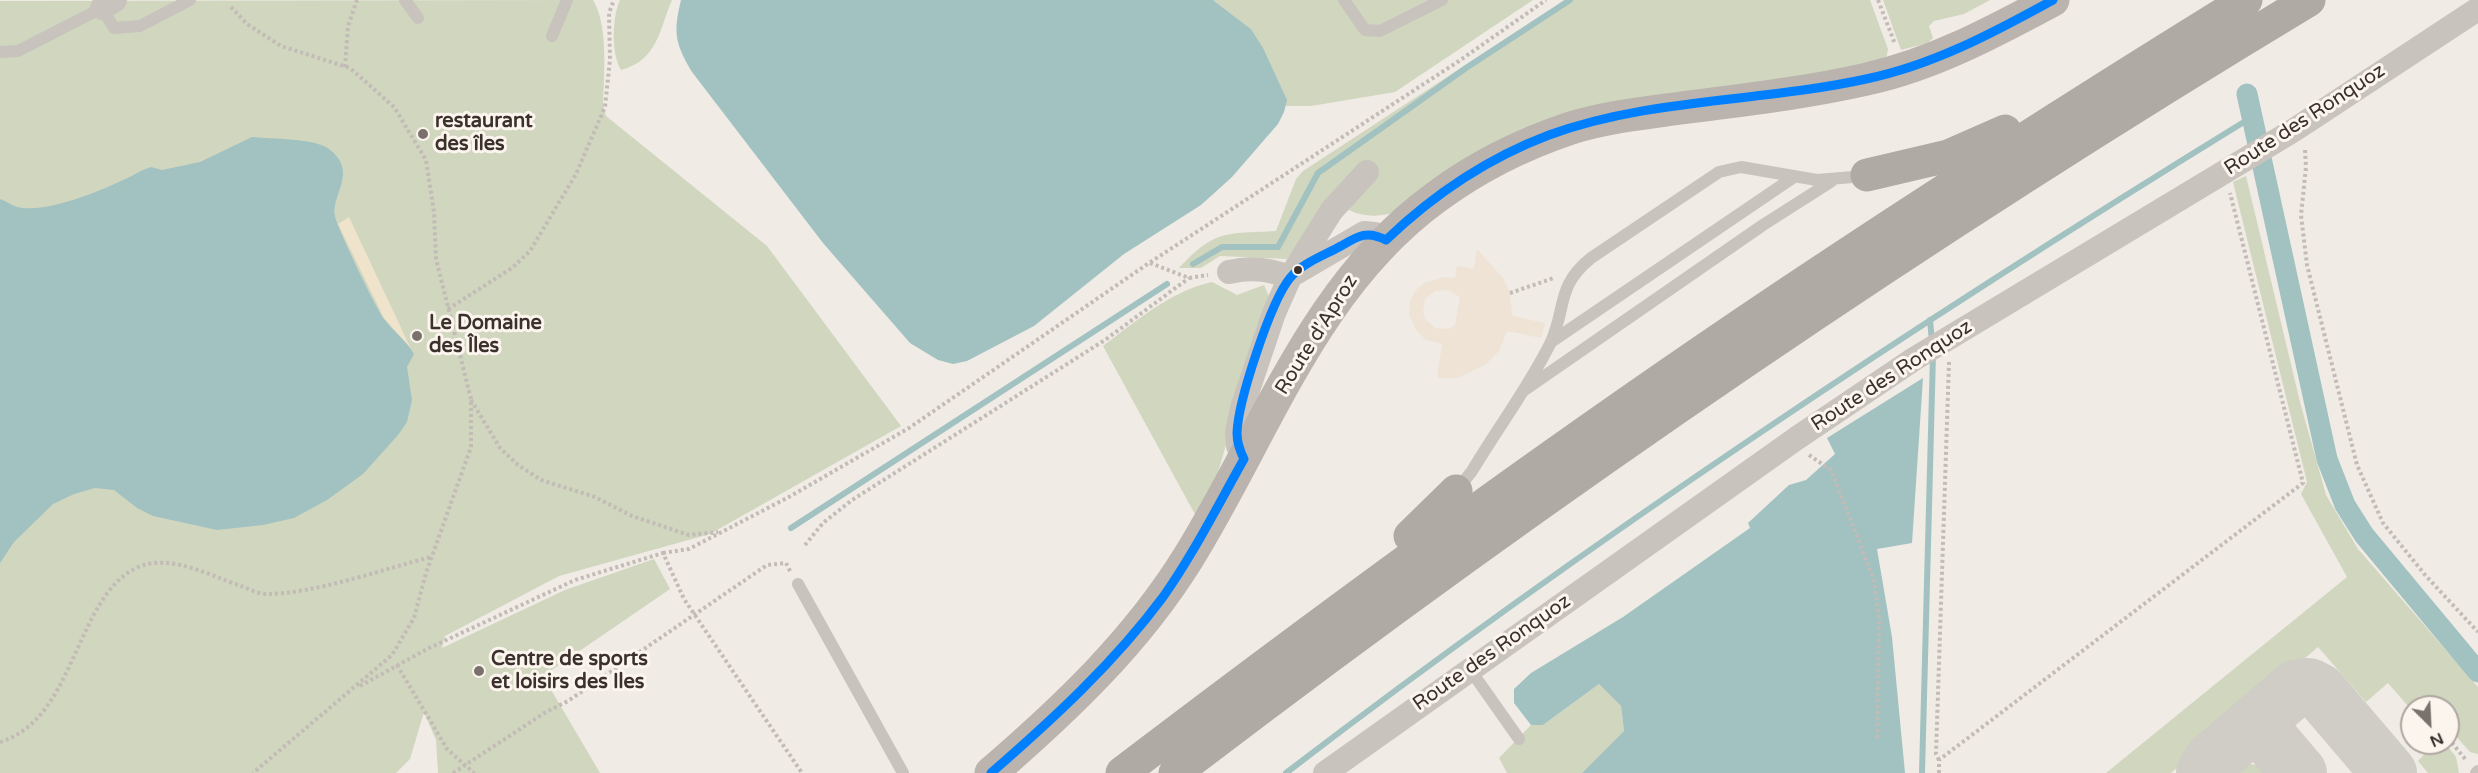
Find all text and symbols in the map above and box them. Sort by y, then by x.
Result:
street label: Route des Ronquoz [2220,59,2390,181]
place label: restaurant des îles [435,110,533,157]
marker: restaurant des îles [416,127,430,141]
unlabelled marker [1292,264,1304,276]
street label: Route d'Aproz [1271,271,1363,399]
place label: Le Domaine des Îles [429,312,542,359]
street label: Route des Ronquoz [1807,315,1977,437]
marker: Le Domaine des Îles [410,329,424,343]
street label: Route des Ronquoz [1409,590,1575,716]
place label: Centre de sports et loisirs des Iles [491,648,648,695]
marker: Centre de sports et loisirs des Iles [472,664,486,678]
north arrow [2400,695,2460,755]
text: N [2427,728,2446,751]

